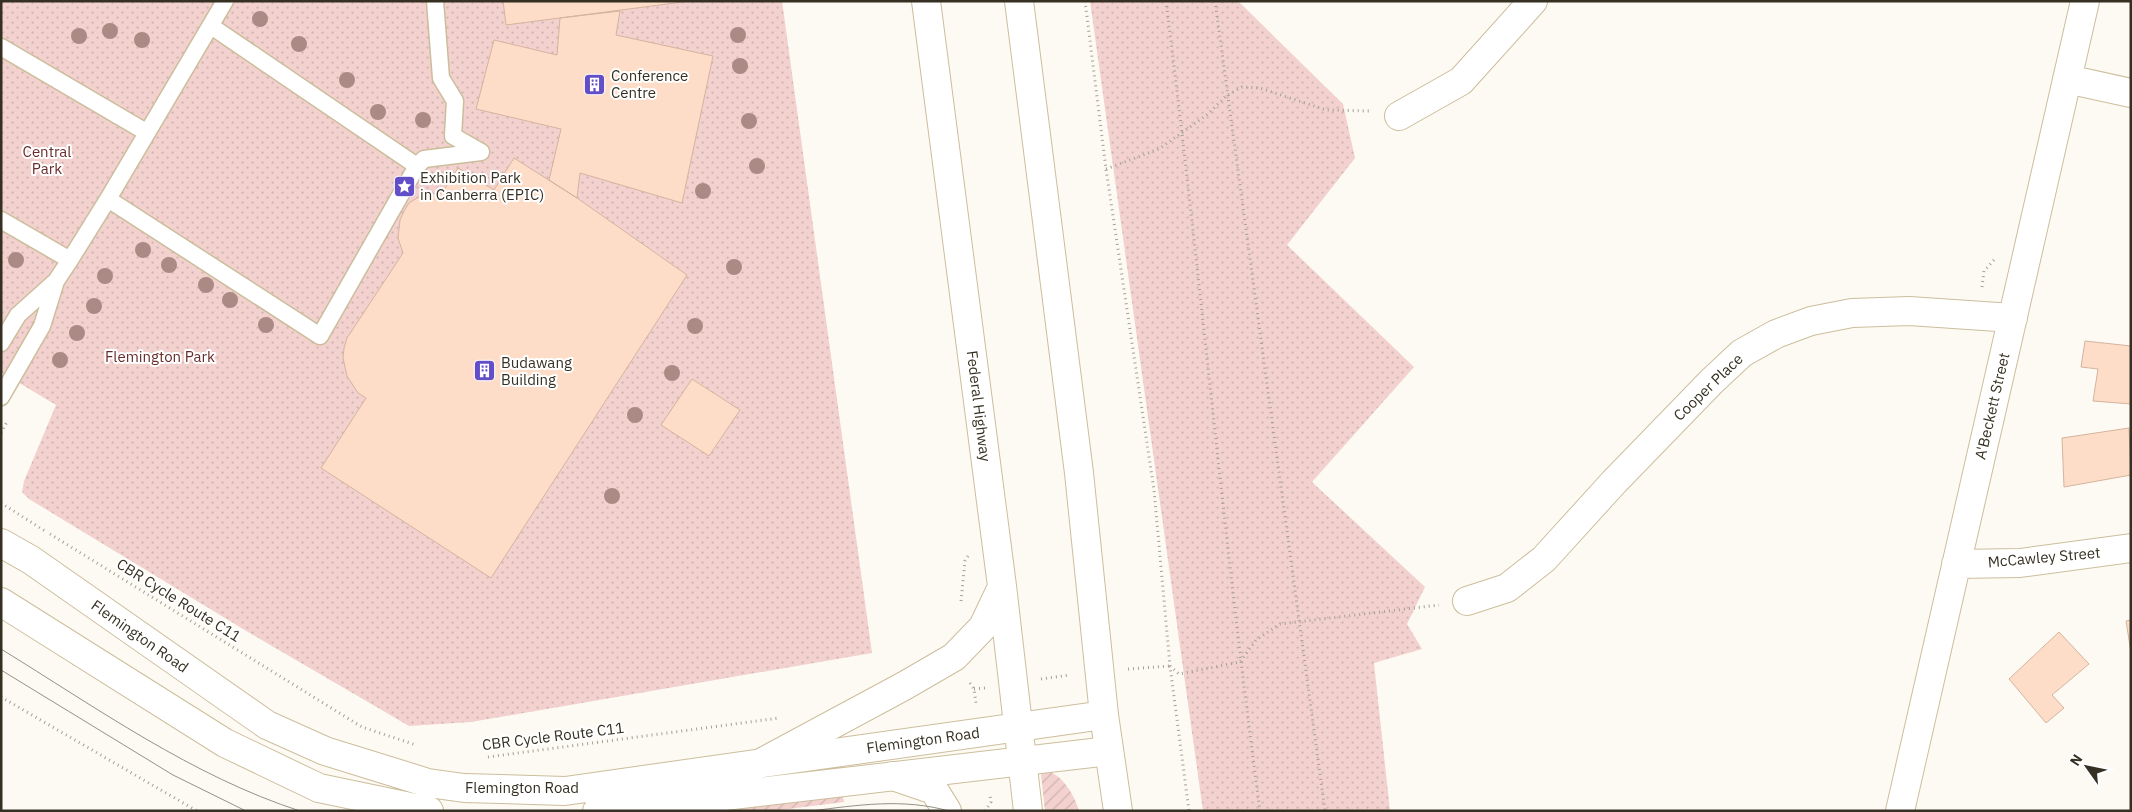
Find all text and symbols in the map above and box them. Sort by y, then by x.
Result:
place label: Conference Centre [611,66,688,102]
building icon: Conference Centre [583,72,607,96]
park label: Central Park [23,142,71,178]
place label: Exhibition Park in Canberra (EPIC) [420,168,544,204]
place icon: Exhibition Park in Canberra (EPIC) [392,174,416,198]
park label: Flemington Park [105,347,215,366]
street label: Federal Highway [963,349,995,463]
street label: Cooper Place [1669,349,1747,425]
street label: A'Beckett Street [1970,351,2014,461]
place label: Budawang Building [501,353,572,389]
building icon: Budawang Building [473,359,497,383]
street label: McCawley Street [1987,543,2101,571]
street label: CBR Cycle Route C11 [113,554,245,646]
street label: Flemington Road [88,595,192,677]
street label: CBR Cycle Route C11 [481,718,625,754]
street label: Flemington Road [865,723,981,757]
north arrow [2062,742,2112,792]
text: N [2066,751,2086,769]
street label: Flemington Road [465,778,579,797]

